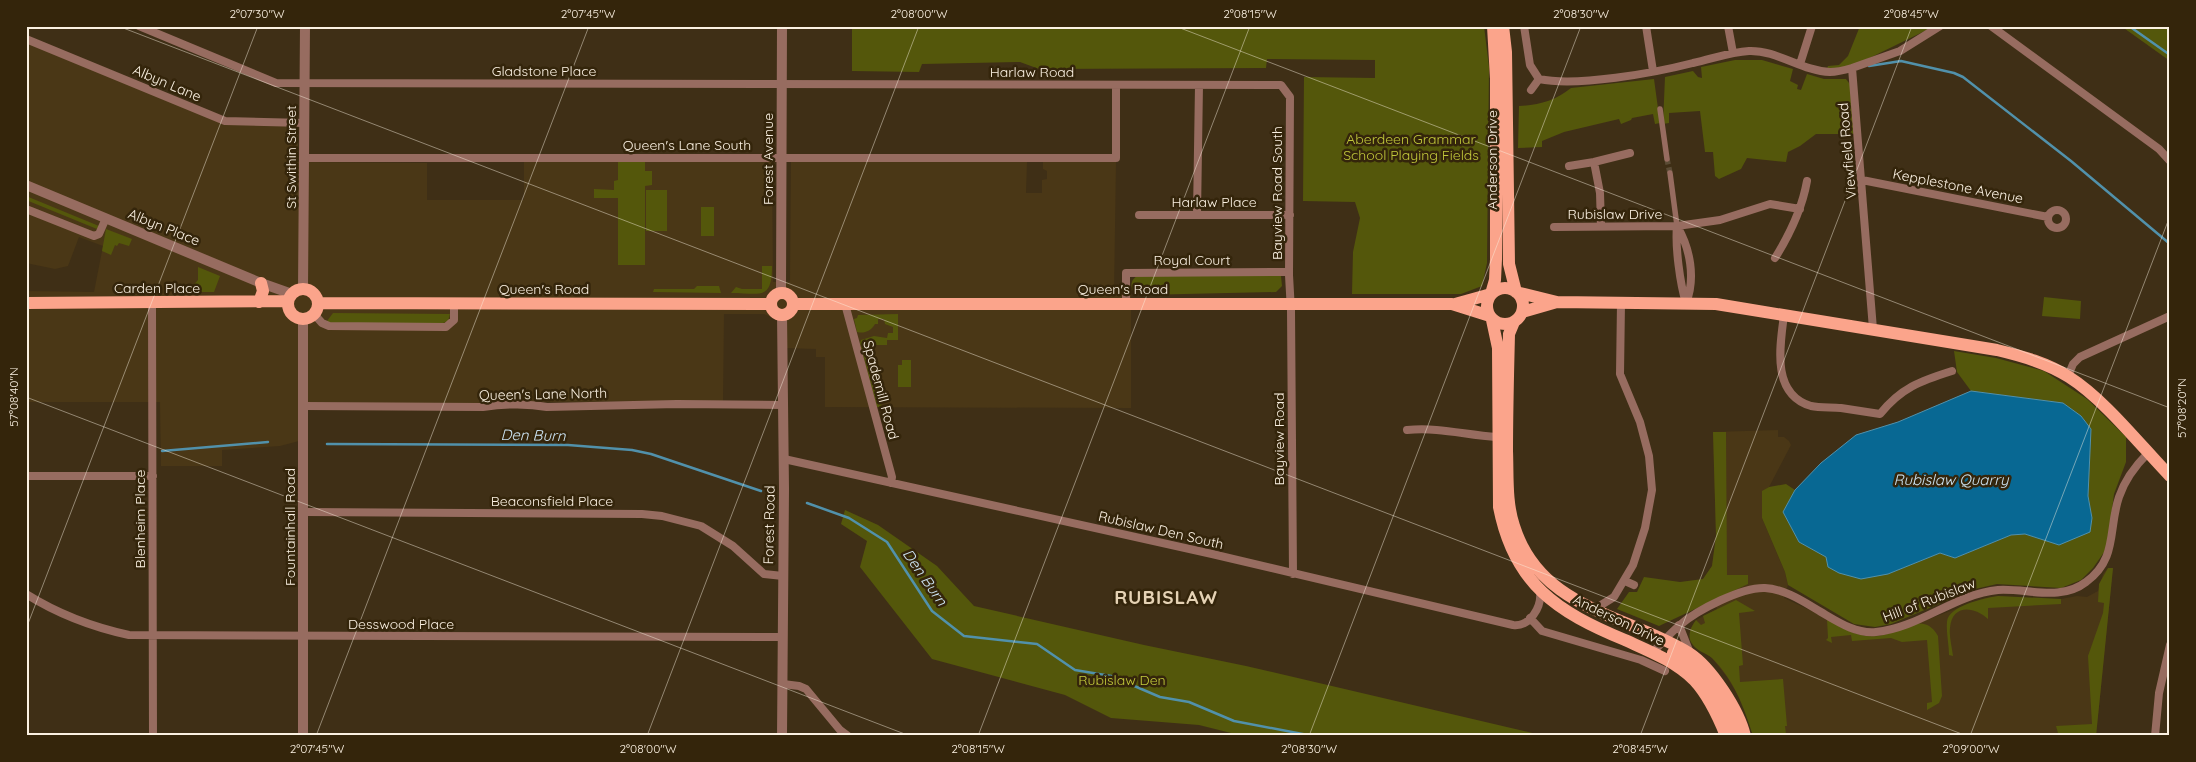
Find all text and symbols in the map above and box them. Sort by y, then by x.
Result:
text: 2°07'30"W [229,6,285,21]
text: 2°07'45"W [561,6,616,21]
text: 2°08'00"W [890,6,948,21]
text: 2°08'15"W [1223,6,1277,21]
text: 2°08'30"W [1553,6,1609,21]
text: 2°08'45"W [1883,6,1939,21]
street label: Albyn Lane [130,61,204,105]
street label: Gladstone Place [492,62,596,80]
street label: Harlaw Road [990,63,1074,81]
street label: Viewfield Road [1834,102,1860,200]
street label: St Swithin Street [282,105,300,209]
street label: Anderson Drive [1483,110,1501,210]
street label: Forest Avenue [759,113,777,205]
street label: Bayview Road South [1268,126,1286,260]
park label: Aberdeen Grammar School Playing Fields [1343,130,1479,164]
street label: Queen's Lane South [623,136,751,154]
street label: Kepplestone Avenue [1891,165,2025,207]
street label: Harlaw Place [1171,193,1257,211]
street label: Albyn Place [125,204,203,250]
street label: Rubislaw Drive [1568,205,1663,223]
street label: Royal Court [1154,251,1231,269]
street label: Carden Place [114,279,200,297]
street label: Queen's Road [499,280,589,298]
street label: Queen's Road [1078,280,1168,298]
street label: Spademill Road [859,338,903,442]
text: 57°08'40"N [6,367,21,427]
text: 57°08'20"N [2174,378,2189,438]
street label: Queen's Lane North [479,384,607,404]
street label: Bayview Road [1270,393,1288,485]
water label: Den Burn [500,425,566,445]
street label: Fountainhall Road [281,468,299,586]
street label: Blenheim Place [131,470,149,568]
water label: Rubislaw Quarry [1894,470,2010,489]
street label: Forest Road [759,485,779,565]
street label: Beaconsfield Place [491,492,613,510]
street label: Rubislaw Den South [1097,507,1225,553]
water label: Den Burn [899,545,952,609]
street label: Hill of Rubislaw [1880,574,1978,626]
district label: RUBISLAW [1114,585,1218,609]
street label: Anderson Drive [1570,590,1668,650]
street label: Desswood Place [348,615,454,633]
park label: Rubislaw Den [1078,671,1166,689]
text: 2°07'45"W [290,741,345,756]
text: 2°08'00"W [619,741,677,756]
text: 2°08'15"W [951,741,1005,756]
text: 2°08'30"W [1281,741,1337,756]
text: 2°08'45"W [1612,741,1668,756]
text: 2°09'00"W [1942,741,2000,756]

